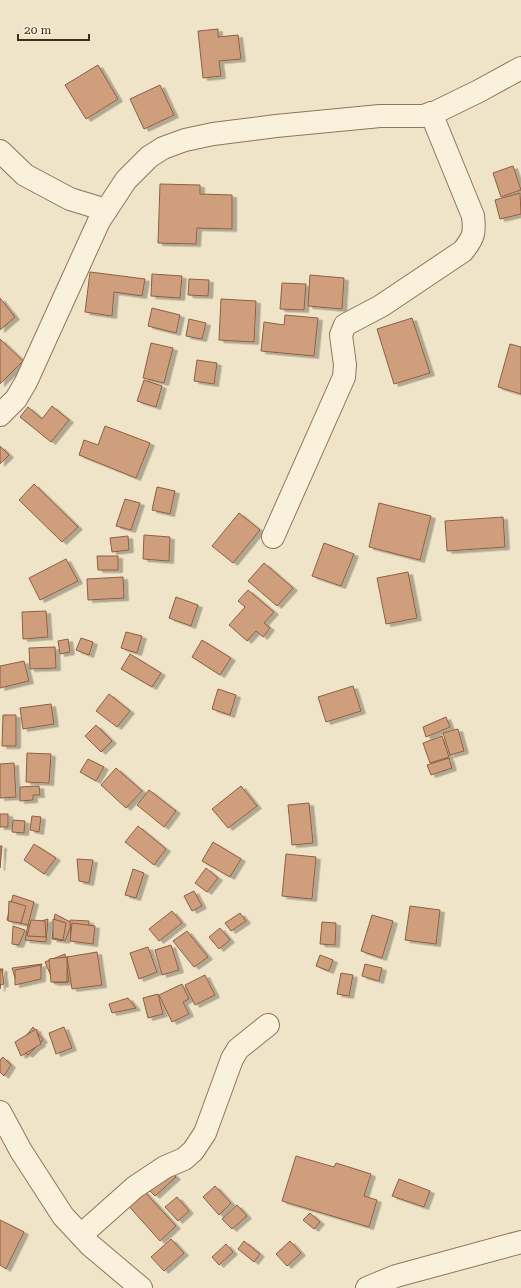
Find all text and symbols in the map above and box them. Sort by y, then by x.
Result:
scale bar [18,16,89,42]
text: 20 m [24,23,51,37]

